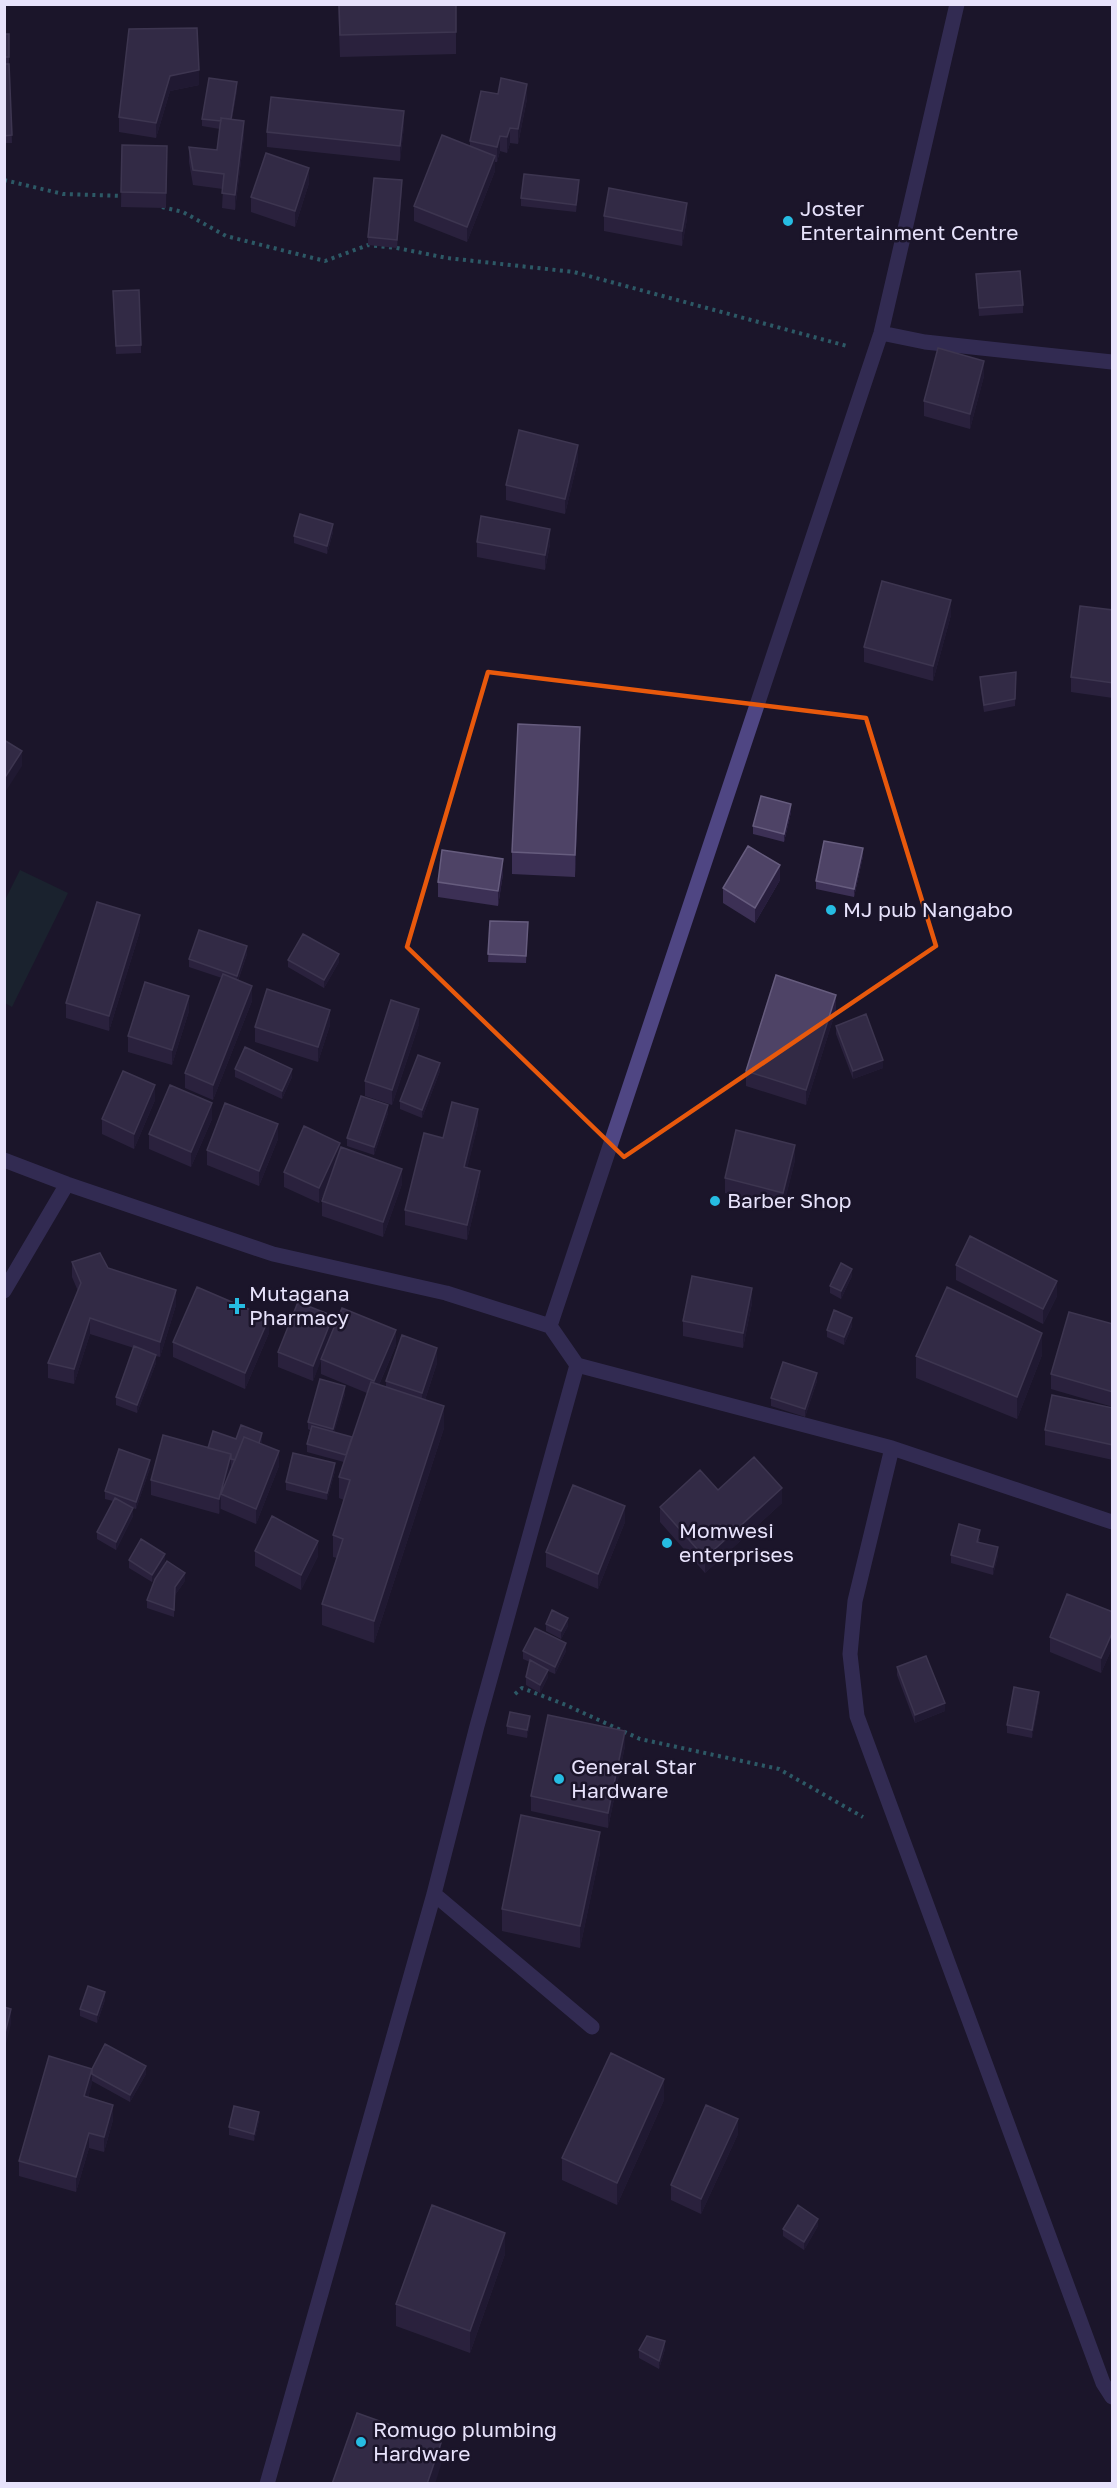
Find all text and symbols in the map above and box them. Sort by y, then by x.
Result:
place label: Joster Entertainment Centre [800,195,1018,245]
marker: Joster Entertainment Centre [781,214,795,228]
place label: MJ pub Nangabo [843,896,1013,922]
marker: MJ pub Nangabo [824,903,838,917]
place label: Barber Shop [727,1187,852,1213]
marker: Barber Shop [708,1194,722,1208]
place label: Mutagana Pharmacy [249,1280,350,1330]
marker: Mutagana Pharmacy [230,1299,244,1313]
place label: Momwesi enterprises [679,1517,794,1567]
marker: Momwesi enterprises [660,1536,674,1550]
place label: General Star Hardware [571,1753,696,1803]
marker: General Star Hardware [552,1772,566,1786]
place label: Romugo plumbing Hardware [373,2416,557,2466]
marker: Romugo plumbing Hardware [354,2435,368,2449]

